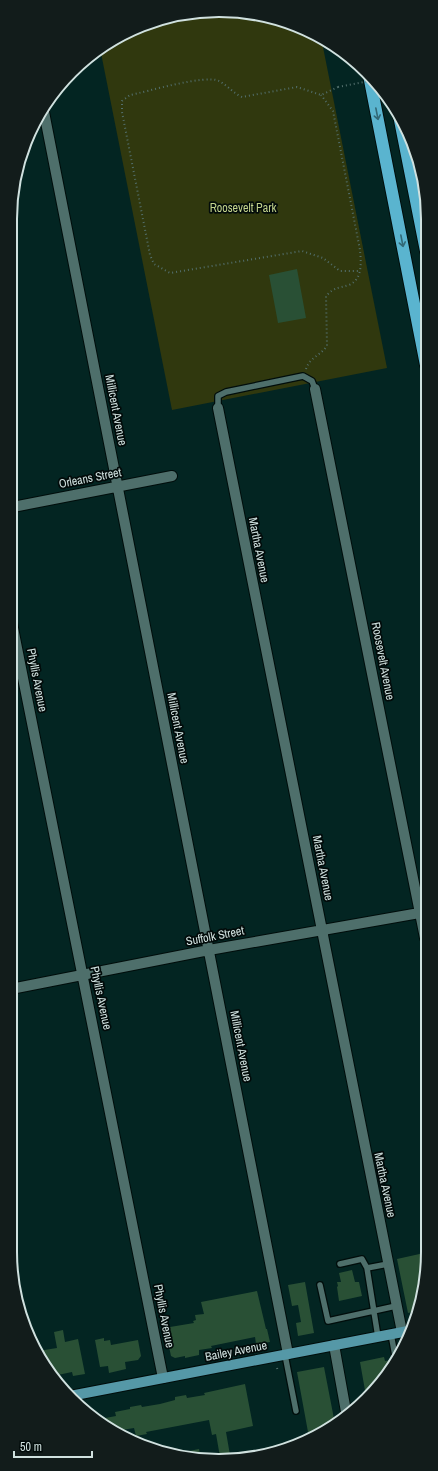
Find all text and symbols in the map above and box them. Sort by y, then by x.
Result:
one-way arrow [373,107,381,120]
park label: Roosevelt Park [210,200,276,216]
one-way arrow [398,234,406,247]
street label: Millicent Avenue [101,373,131,447]
street label: Orleans Street [57,464,123,492]
street label: Martha Avenue [245,516,273,584]
street label: Roosevelt Avenue [368,621,398,701]
street label: Phyllis Avenue [23,647,51,713]
street label: Millicent Avenue [163,691,193,765]
street label: Martha Avenue [309,834,337,902]
street label: Suffolk Street [185,922,246,949]
street label: Phyllis Avenue [86,965,116,1031]
street label: Millicent Avenue [226,1009,256,1083]
street label: Martha Avenue [370,1151,400,1219]
street label: Phyllis Avenue [150,1283,178,1349]
street label: Bailey Avenue [204,1337,268,1365]
scale bar [14,1433,92,1459]
text: 50 m [20,1439,42,1455]

